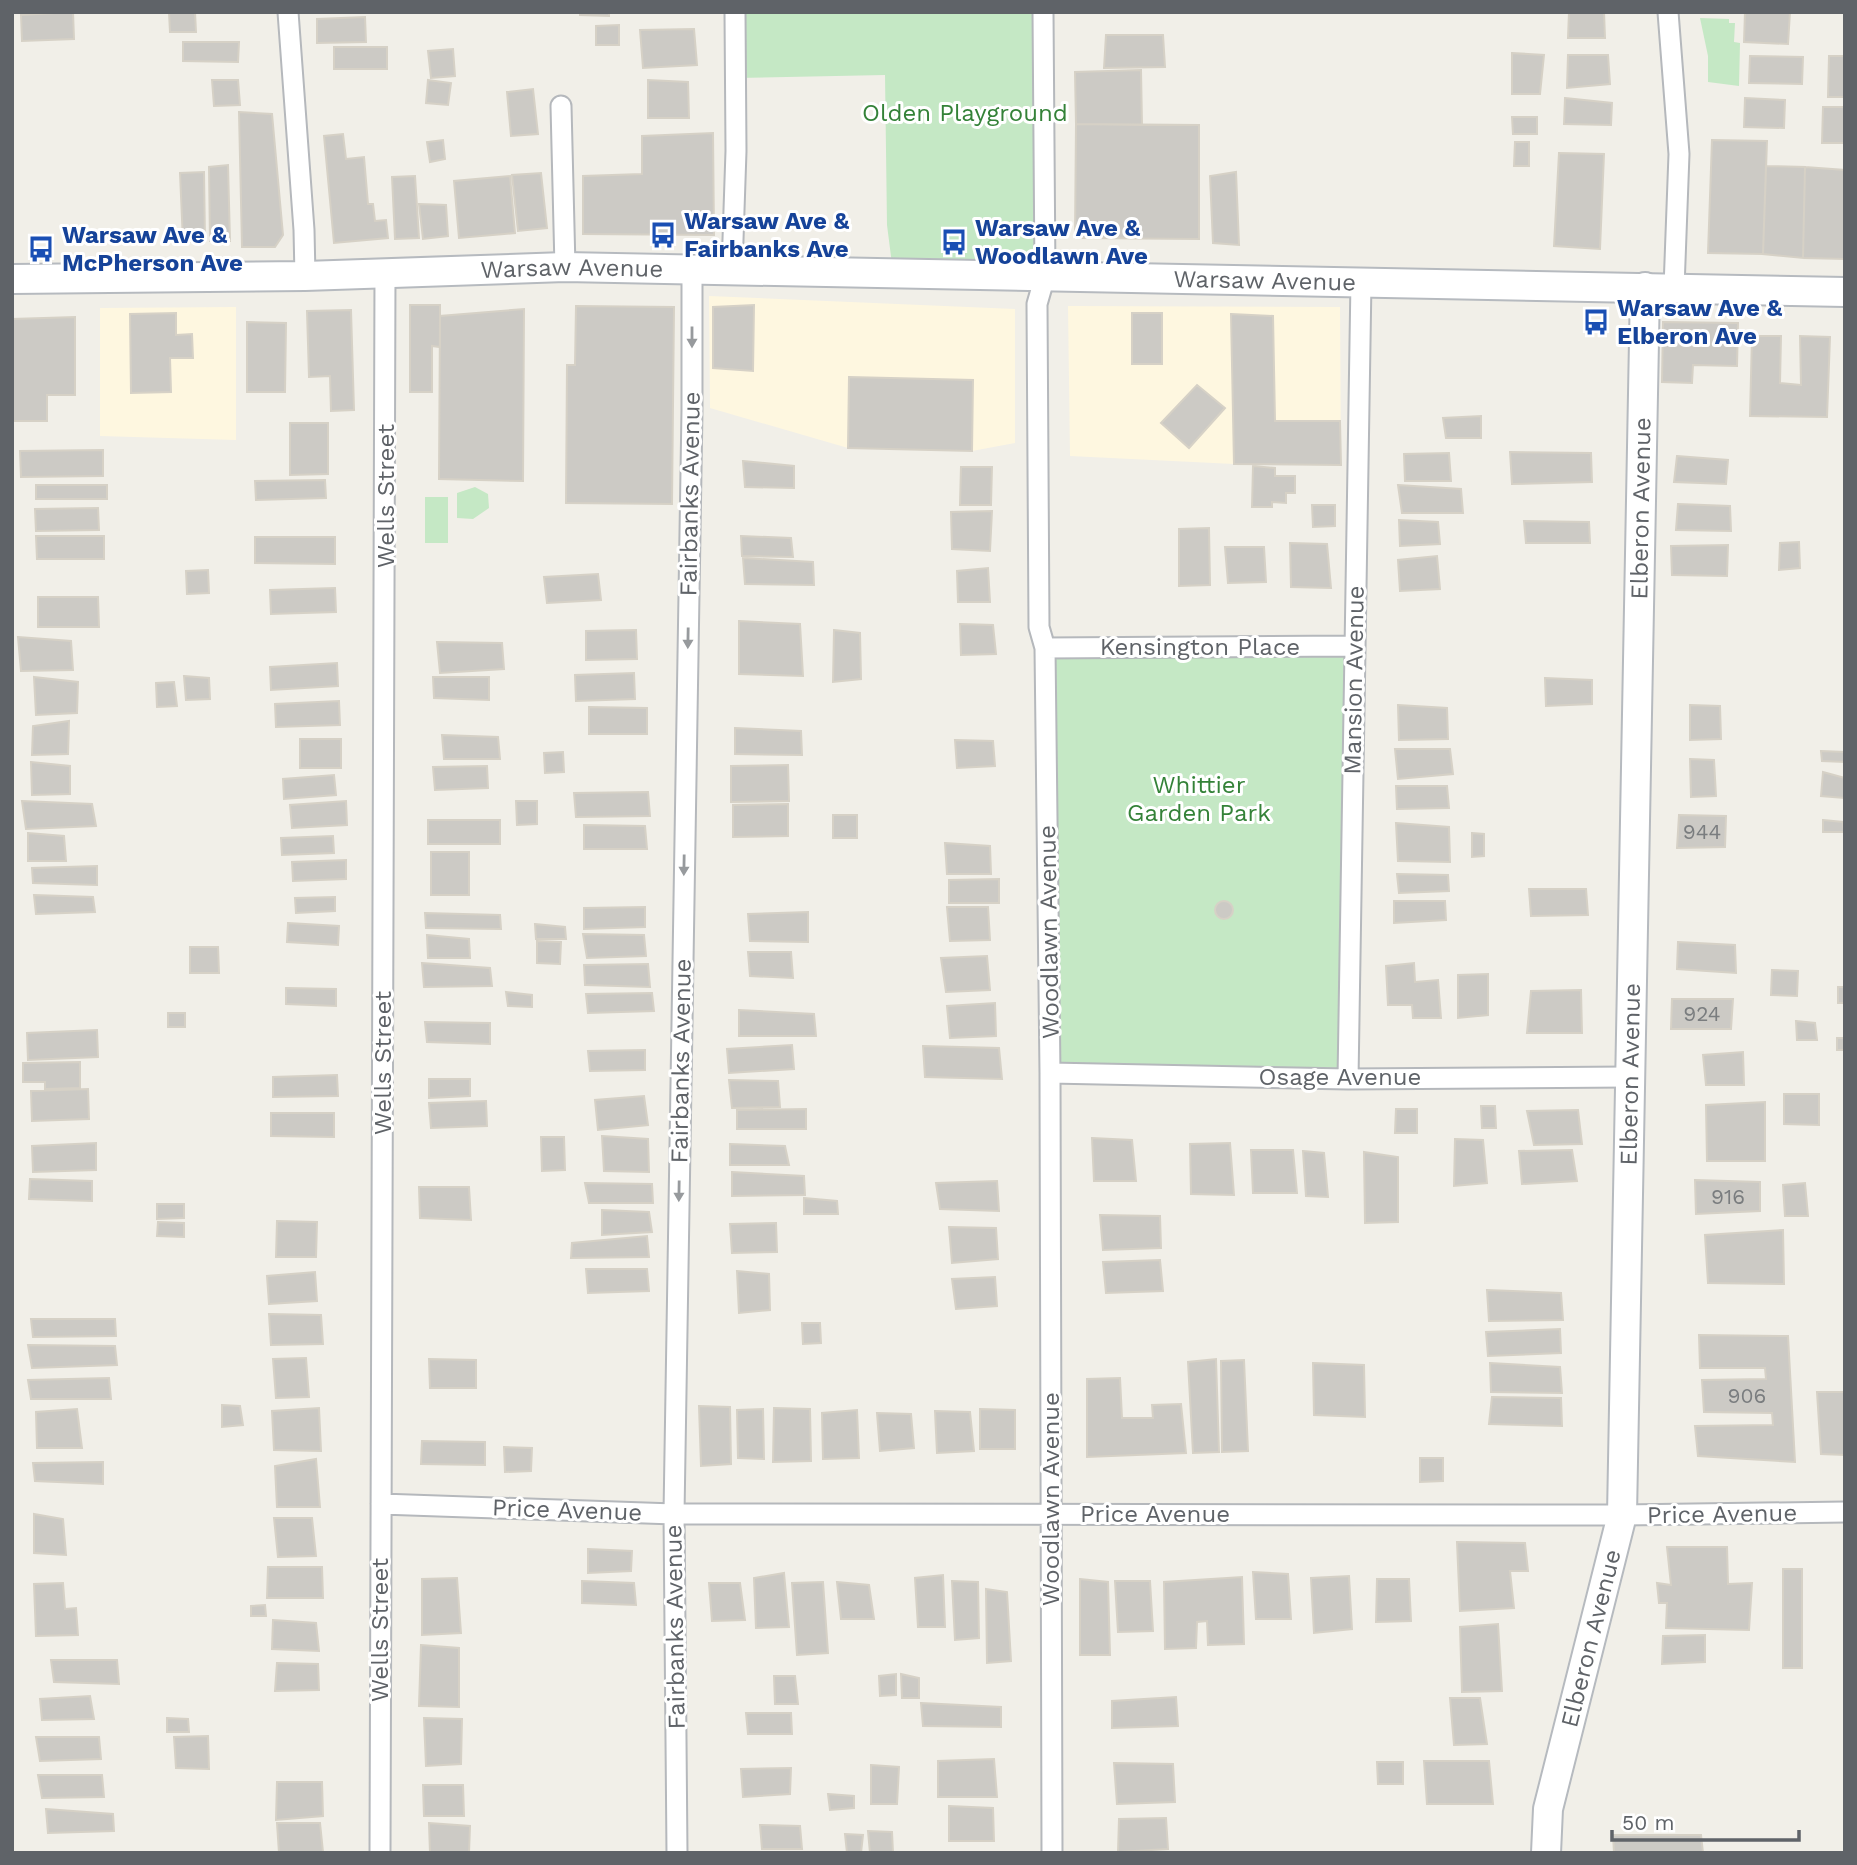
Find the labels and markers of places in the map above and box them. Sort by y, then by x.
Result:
place label: Warsaw Ave & Fairbanks Ave [684,207,850,263]
place label: Warsaw Ave & Woodlawn Ave [975,214,1148,270]
bus stop icon: Warsaw Ave & Fairbanks Ave [648,220,678,250]
place label: Warsaw Ave & McPherson Ave [62,221,243,277]
bus stop icon: Warsaw Ave & Woodlawn Ave [939,227,969,257]
bus stop icon: Warsaw Ave & McPherson Ave [26,234,56,264]
place label: Warsaw Ave & Elberon Ave [1617,294,1783,350]
bus stop icon: Warsaw Ave & Elberon Ave [1581,307,1611,337]

